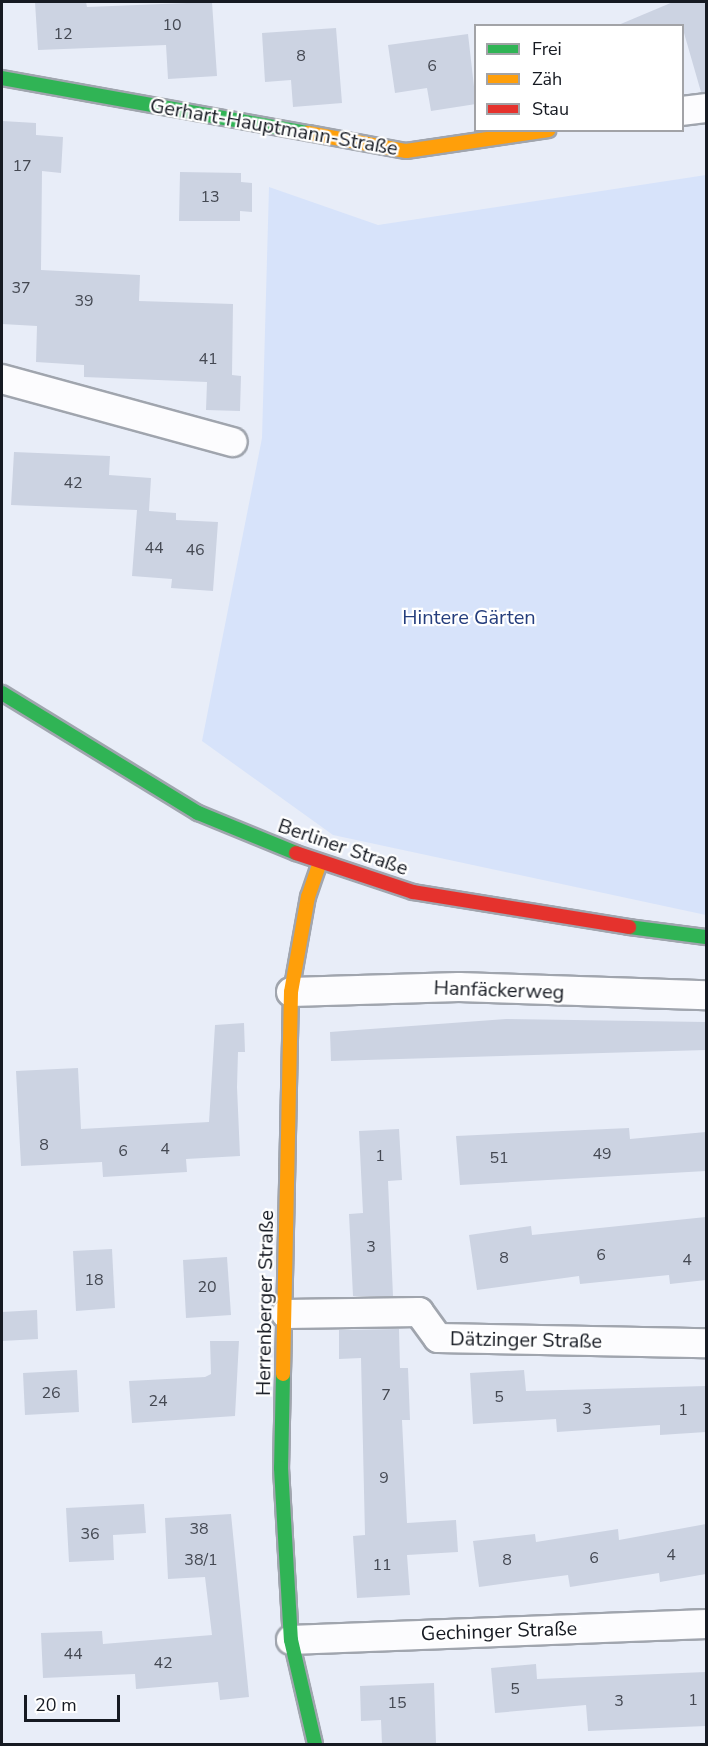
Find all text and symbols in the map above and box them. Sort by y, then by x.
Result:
house number: 10 [162,15,182,35]
house number: 12 [53,24,73,44]
legend [474,24,684,132]
text: Frei [532,37,562,61]
house number: 8 [296,46,306,66]
house number: 6 [427,56,437,76]
text: Zäh [532,67,562,91]
street label: Gerhart-Hauptmann-Straße [148,93,400,161]
text: Stau [532,97,569,121]
house number: 17 [12,156,32,176]
house number: 13 [200,187,220,207]
house number: 37 [11,278,31,298]
house number: 39 [74,291,94,311]
house number: 41 [198,349,218,369]
house number: 42 [63,473,83,493]
house number: 44 [144,538,164,558]
house number: 46 [185,540,205,560]
park label: Hintere Gärten [402,605,536,629]
street label: Berliner Straße [275,814,411,880]
street label: Hanfäckerweg [433,976,565,1004]
house number: 8 [39,1135,49,1155]
house number: 4 [160,1139,170,1159]
house number: 6 [118,1141,128,1161]
house number: 49 [592,1144,612,1164]
house number: 1 [375,1146,385,1166]
house number: 51 [489,1148,509,1168]
street label: Herrenberger Straße [251,1210,279,1396]
house number: 3 [366,1237,376,1257]
house number: 6 [596,1245,606,1265]
house number: 8 [499,1248,509,1268]
house number: 4 [682,1250,692,1270]
house number: 18 [84,1270,104,1290]
house number: 20 [197,1277,217,1297]
street label: Dätzinger Straße [450,1327,602,1353]
house number: 26 [41,1383,61,1403]
house number: 7 [381,1385,391,1405]
house number: 5 [494,1387,504,1407]
house number: 24 [148,1391,168,1411]
house number: 3 [582,1399,592,1419]
house number: 1 [678,1400,688,1420]
house number: 9 [379,1468,389,1488]
house number: 38 [189,1519,209,1539]
house number: 36 [80,1524,100,1544]
house number: 4 [666,1545,676,1565]
house number: 6 [589,1548,599,1568]
house number: 38/1 [184,1550,218,1570]
house number: 8 [502,1550,512,1570]
house number: 11 [372,1555,392,1575]
street label: Gechinger Straße [420,1616,578,1646]
house number: 44 [63,1644,83,1664]
house number: 42 [153,1653,173,1673]
house number: 5 [510,1679,520,1699]
scale bar [27,1683,123,1721]
house number: 1 [688,1690,698,1710]
house number: 3 [614,1691,624,1711]
text: 20 m [35,1693,77,1717]
house number: 15 [387,1693,407,1713]

